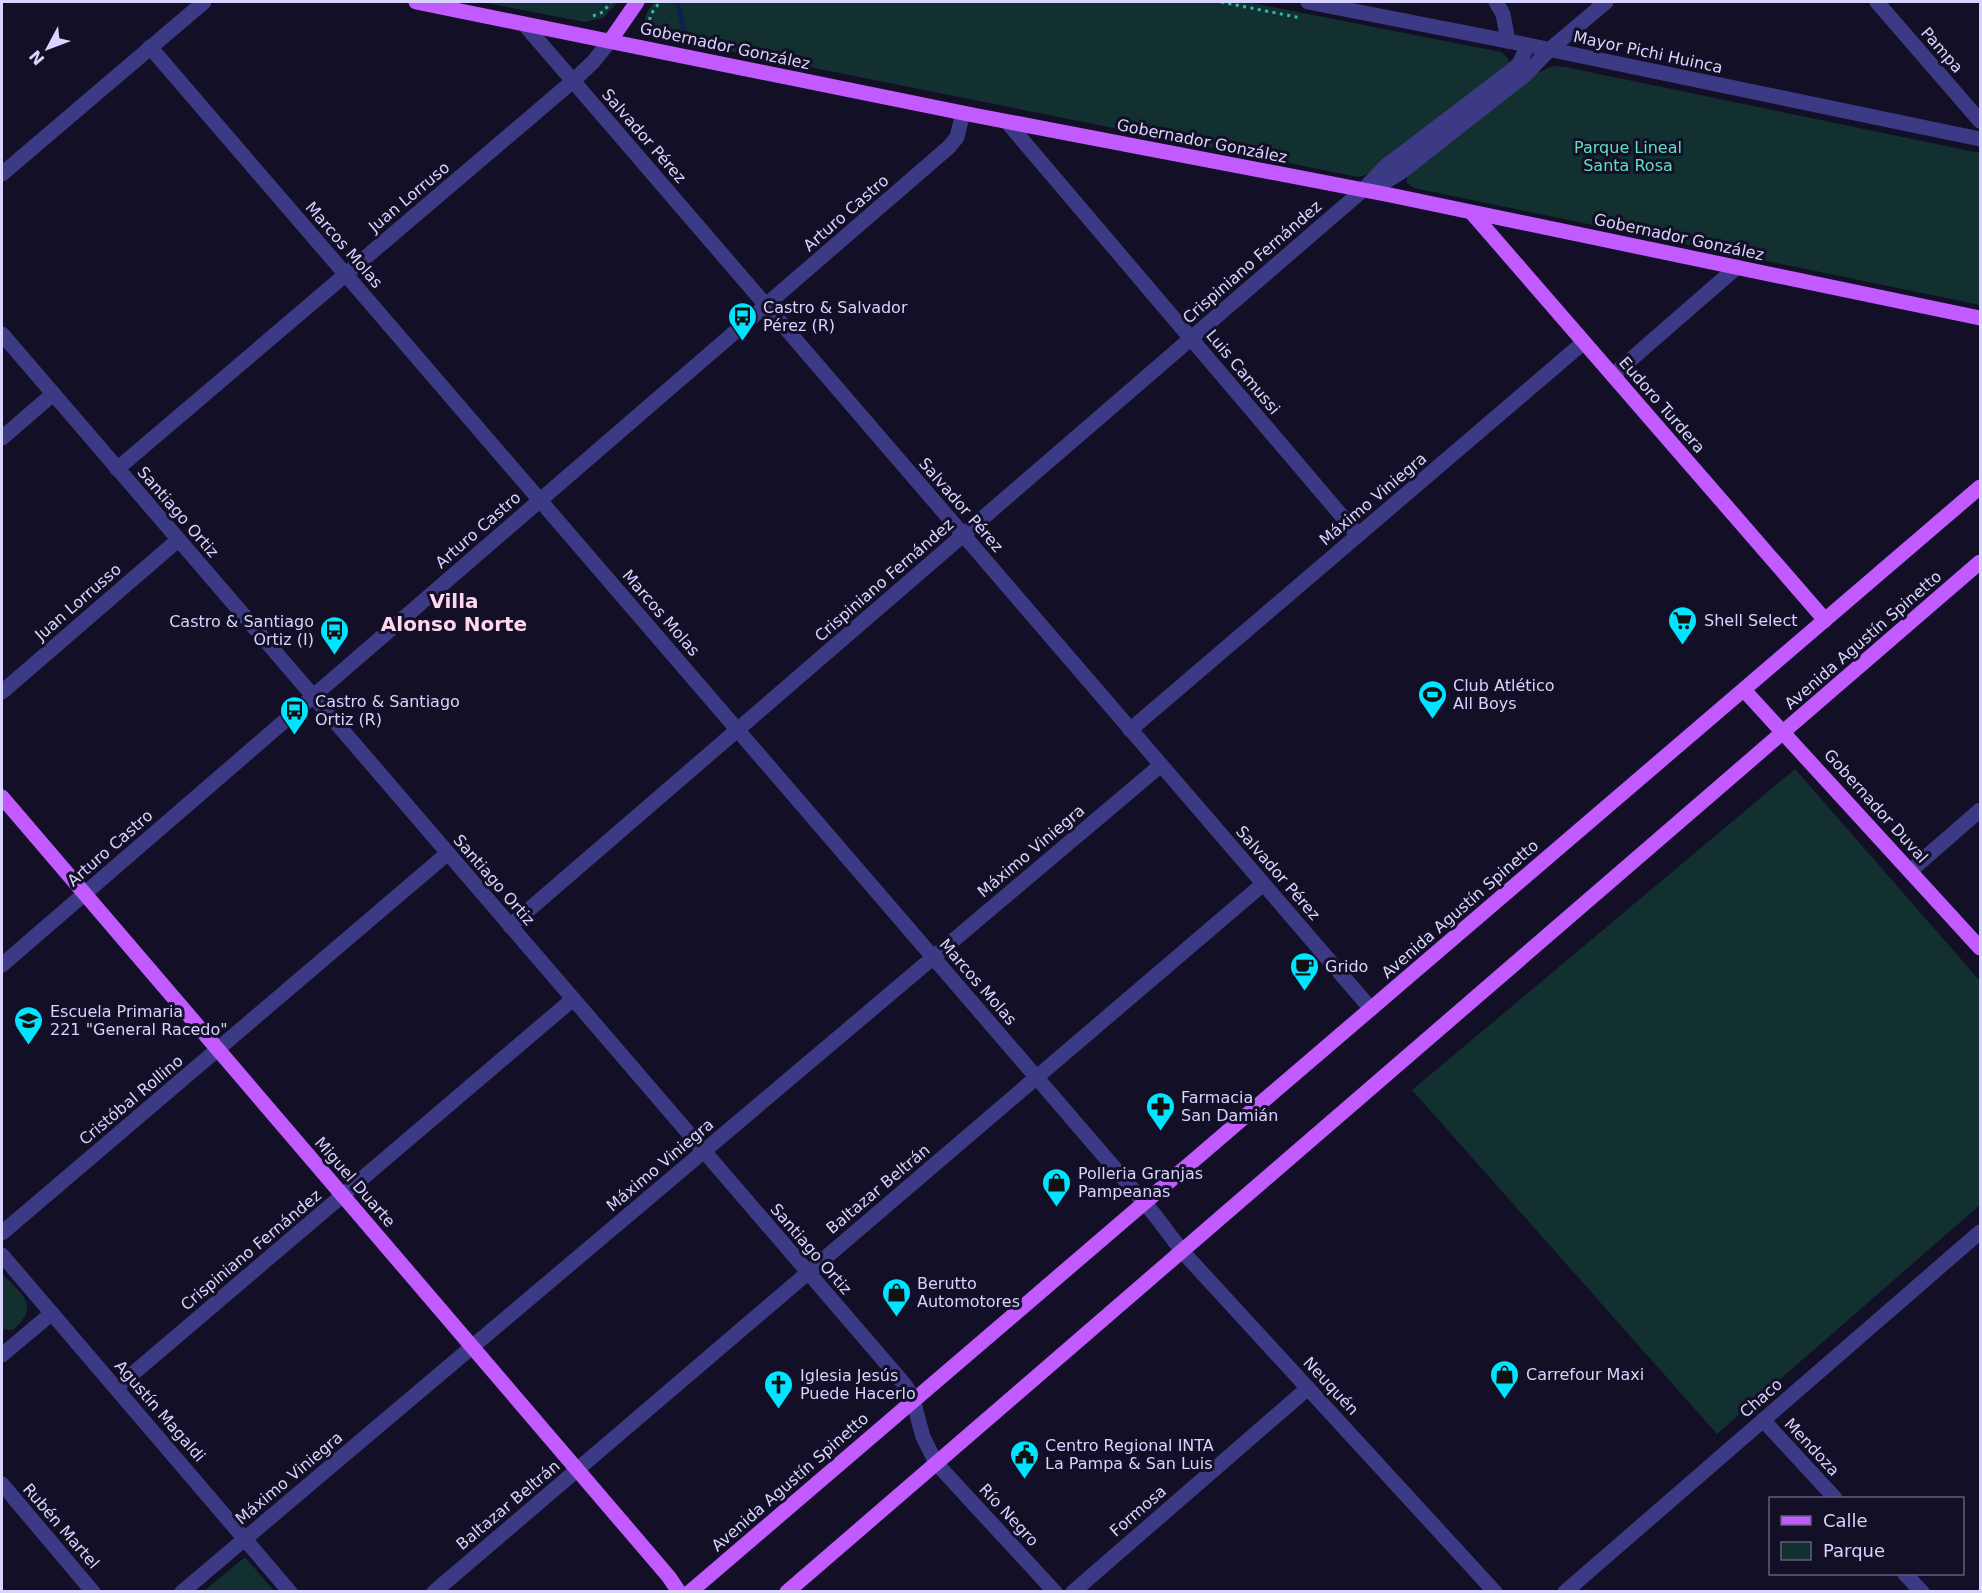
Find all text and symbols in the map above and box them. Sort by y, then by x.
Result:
north arrow [18,18,78,78]
street label: Gobernador González [638,19,812,73]
street label: Pampa [1917,23,1967,77]
street label: Mayor Pichi Huinca [1572,27,1724,77]
text: N [25,46,49,69]
street label: Salvador Pérez [598,85,690,187]
street label: Gobernador González [1115,115,1289,167]
park label: Parque Lineal Santa Rosa [1574,138,1682,175]
street label: Juan Lorruso [364,158,453,237]
street label: Arturo Castro [800,171,892,255]
street label: Crispiniano Fernández [1179,197,1325,327]
street label: Marcos Molas [301,198,387,292]
street label: Gobernador González [1592,210,1766,264]
place label: Castro & Salvador Pérez (R) [763,298,908,335]
bus stop icon: Castro & Salvador Pérez (R) [726,300,758,342]
street label: Luis Camussi [1202,326,1284,418]
street label: Eudoro Turdera [1615,353,1709,457]
street label: Máximo Viniegra [1316,449,1430,549]
street label: Salvador Pérez [915,454,1007,556]
street label: Santiago Ortiz [133,463,223,561]
street label: Arturo Castro [432,488,524,572]
street label: Crispiniano Fernández [811,515,957,645]
street label: Juan Lorrusso [30,559,125,645]
street label: Marcos Molas [618,566,704,660]
street label: Avenida Agustín Spinetto [1781,567,1945,713]
district label: Villa Alonso Norte [381,589,527,636]
supermarket icon: Shell Select [1667,604,1699,646]
place label: Shell Select [1704,611,1797,630]
place label: Castro & Santiago Ortiz (I) [169,612,314,649]
bus stop icon: Castro & Santiago Ortiz (I) [319,614,351,656]
place label: Club Atlético All Boys [1453,676,1555,713]
sports icon: Club Atlético All Boys [1416,678,1448,720]
place label: Castro & Santiago Ortiz (R) [315,692,460,729]
bus stop icon: Castro & Santiago Ortiz (R) [278,694,310,736]
street label: Gobernador Duval [1820,745,1932,867]
street label: Máximo Viniegra [974,801,1088,901]
street label: Arturo Castro [64,806,156,890]
street label: Salvador Pérez [1232,822,1324,924]
street label: Santiago Ortiz [449,831,539,929]
street label: Avenida Agustín Spinetto [1378,836,1542,982]
street label: Marcos Molas [935,935,1021,1029]
cafe icon: Grido [1288,950,1320,992]
place label: Grido [1325,957,1368,976]
place label: Escuela Primaria 221 "General Racedo" [50,1002,228,1039]
school or university icon: Escuela Primaria 221 "General Racedo" [13,1004,45,1046]
street label: Cristóbal Rollino [75,1051,187,1149]
place label: Farmacia San Damián [1181,1088,1278,1125]
pharmacy icon: Farmacia San Damián [1144,1090,1176,1132]
street label: Máximo Viniegra [603,1115,717,1215]
street label: Miguel Duarte [311,1133,399,1231]
street label: Baltazar Beltrán [822,1140,934,1238]
place label: Polleria Granjas Pampeanas [1078,1164,1203,1201]
shop icon: Polleria Granjas Pampeanas [1041,1166,1073,1208]
street label: Crispiniano Fernández [177,1186,325,1314]
street label: Santiago Ortiz [766,1200,856,1298]
place label: Berutto Automotores [917,1274,1020,1311]
shop icon: Berutto Automotores [880,1276,912,1318]
street label: Neuquén [1299,1353,1363,1419]
street label: Agustín Magaldi [111,1356,209,1466]
shop icon: Carrefour Maxi [1489,1358,1521,1400]
place label: Carrefour Maxi [1526,1365,1644,1384]
place label: Iglesia Jesús Puede Hacerlo [800,1366,916,1403]
church icon: Iglesia Jesús Puede Hacerlo [763,1368,795,1410]
street label: Chaco [1736,1375,1786,1421]
street label: Avenida Agustín Spinetto [708,1409,872,1555]
street label: Mendoza [1781,1414,1843,1480]
street label: Máximo Viniegra [232,1428,346,1528]
place label: Centro Regional INTA La Pampa & San Luis [1045,1436,1214,1473]
public building icon: Centro Regional INTA La Pampa & San Luis [1008,1438,1040,1480]
street label: Baltazar Beltrán [452,1456,564,1554]
street label: Rubén Martel [19,1480,103,1572]
street label: Río Negro [975,1480,1043,1550]
street label: Formosa [1106,1481,1170,1541]
legend [1769,1497,1964,1575]
text: Calle [1823,1510,1868,1531]
text: Parque [1823,1540,1885,1561]

